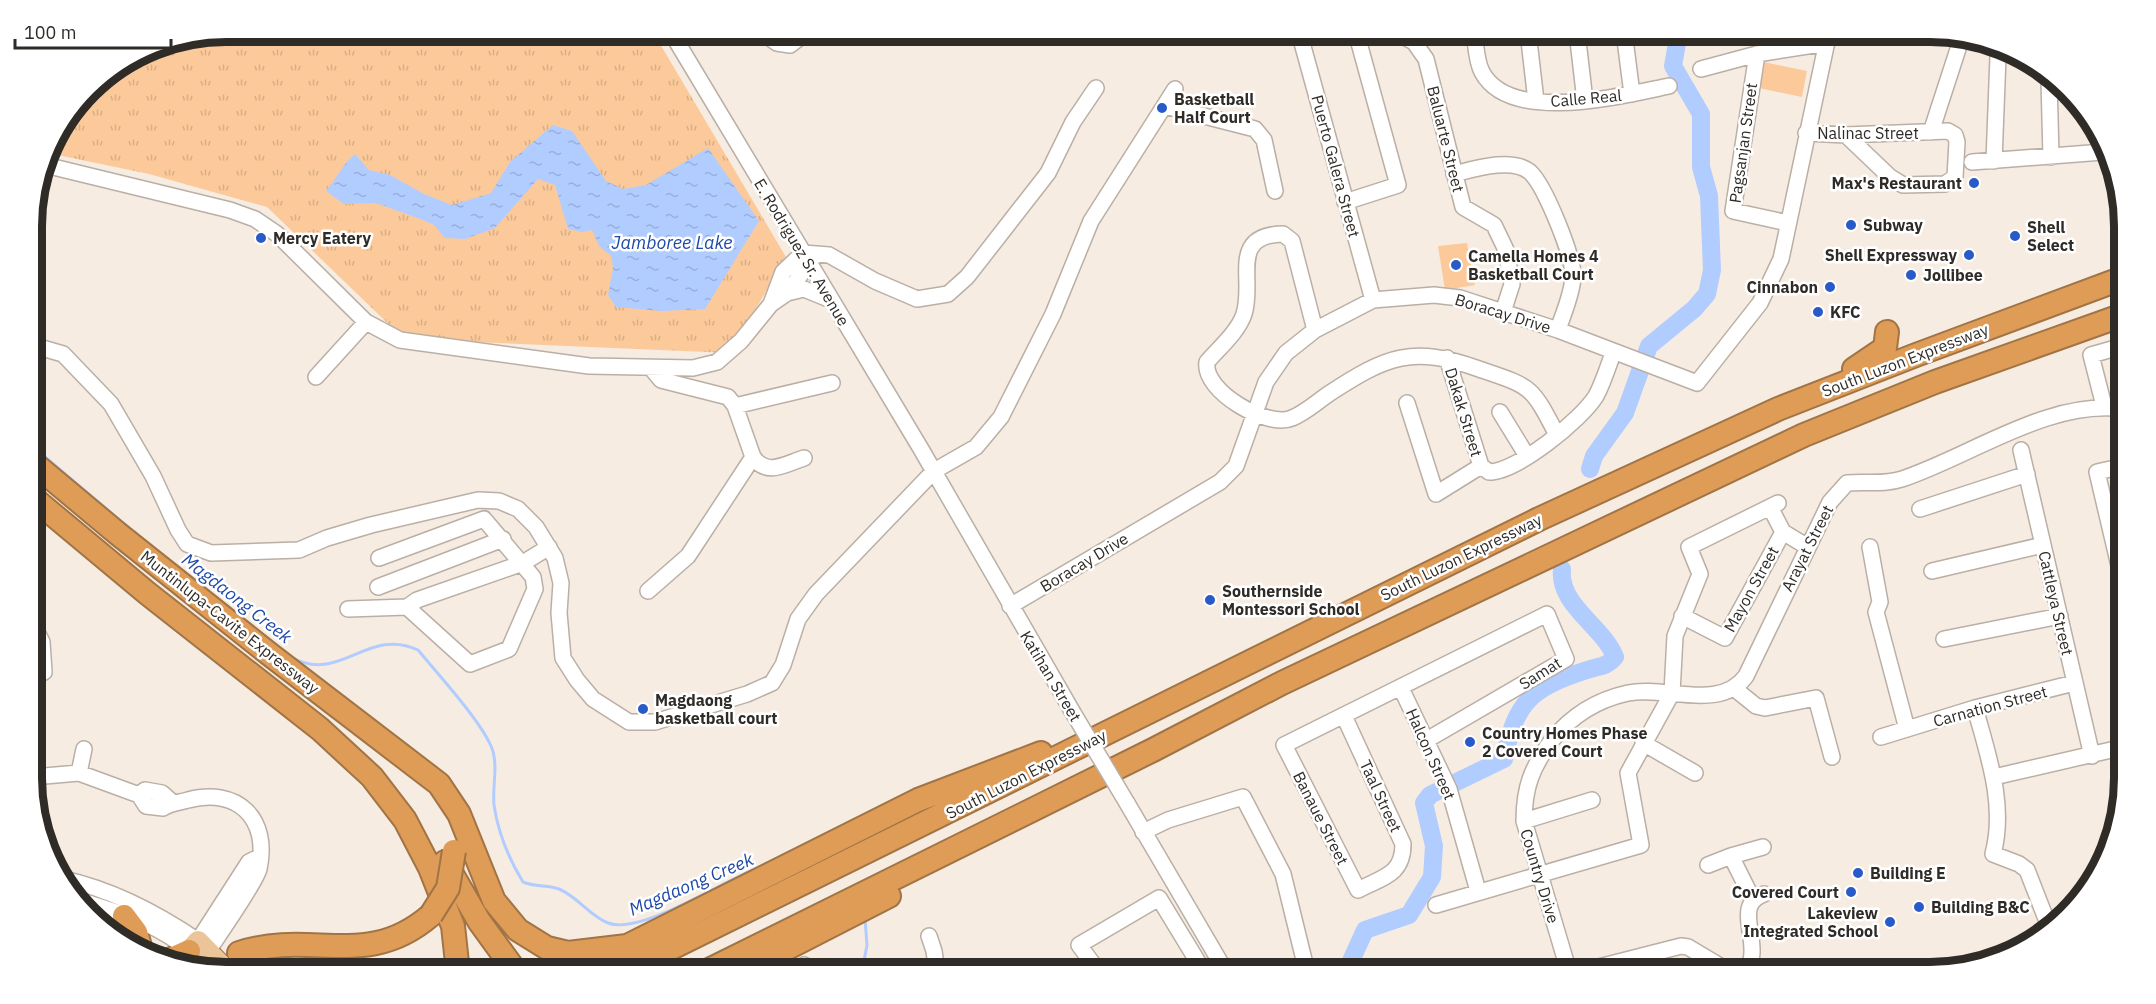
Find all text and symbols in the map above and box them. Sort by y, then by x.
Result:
scale bar [15,12,171,50]
text: 100 m [24,21,76,44]
street label: Pagsanjan Street [1725,82,1761,204]
street label: Baluarte Street [1423,84,1469,194]
street label: Calle Real [1550,85,1622,111]
place label: Basketball Half Court [1174,89,1254,127]
street label: Puerto Galera Street [1307,93,1365,239]
marker: Basketball Half Court [1155,101,1169,115]
street label: Nalinac Street [1817,123,1919,143]
place label: Max's Restaurant [1831,173,1962,193]
street label: E. Rodriguez Sr. Avenue [750,175,854,329]
marker: Max's Restaurant [1967,176,1981,190]
place label: Subway [1863,215,1923,235]
place label: Shell Select [2027,217,2074,255]
marker: Subway [1844,218,1858,232]
place label: Mercy Eatery [273,228,371,248]
marker: Shell Select [2008,229,2022,243]
marker: Mercy Eatery [254,231,268,245]
water label: Jamboree Lake [611,231,733,254]
place label: Shell Expressway [1825,245,1957,265]
place label: Camella Homes 4 Basketball Court [1468,246,1599,284]
marker: Shell Expressway [1962,248,1976,262]
marker: Camella Homes 4 Basketball Court [1449,258,1463,272]
place label: Jollibee [1923,265,1983,285]
marker: Jollibee [1904,268,1918,282]
place label: Cinnabon [1747,277,1818,297]
marker: Cinnabon [1823,280,1837,294]
street label: Boracay Drive [1453,289,1554,337]
place label: KFC [1830,302,1860,322]
marker: KFC [1811,305,1825,319]
street label: South Luzon Expressway [1819,319,1991,401]
street label: Dakak Street [1441,365,1487,459]
street label: Arayat Street [1777,502,1837,594]
street label: South Luzon Expressway [1377,509,1545,605]
street label: Boracay Drive [1036,528,1132,596]
street label: Mayon Street [1719,543,1783,635]
street label: Muntinlupa-Cavite Expressway [137,546,323,698]
water label: Magdaong Creek [177,548,297,648]
street label: Cattleya Street [2034,549,2078,657]
place label: Southernside Montessori School [1222,581,1359,619]
marker: Southernside Montessori School [1203,593,1217,607]
street label: Katihan Street [1016,627,1086,725]
street label: Samat [1515,652,1565,694]
street label: Carnation Street [1931,681,2049,731]
place label: Magdaong basketball court [655,690,777,728]
marker: Magdaong basketball court [636,702,650,716]
street label: Halcon Street [1402,705,1460,803]
place label: Country Homes Phase 2 Covered Court [1482,723,1647,761]
street label: South Luzon Expressway [943,725,1109,823]
marker: Country Homes Phase 2 Covered Court [1463,735,1477,749]
street label: Taal Street [1356,757,1406,835]
street label: Banaue Street [1289,768,1353,868]
street label: Country Drive [1516,826,1564,926]
water label: Magdaong Creek [625,847,757,921]
place label: Building E [1870,863,1946,883]
marker: Building E [1851,866,1865,880]
place label: Covered Court [1732,882,1839,902]
marker: Covered Court [1844,885,1858,899]
place label: Building B&C [1931,897,2030,917]
marker: Building B&C [1912,900,1926,914]
place label: Lakeview Integrated School [1743,903,1879,941]
marker: Lakeview Integrated School [1883,915,1897,929]

